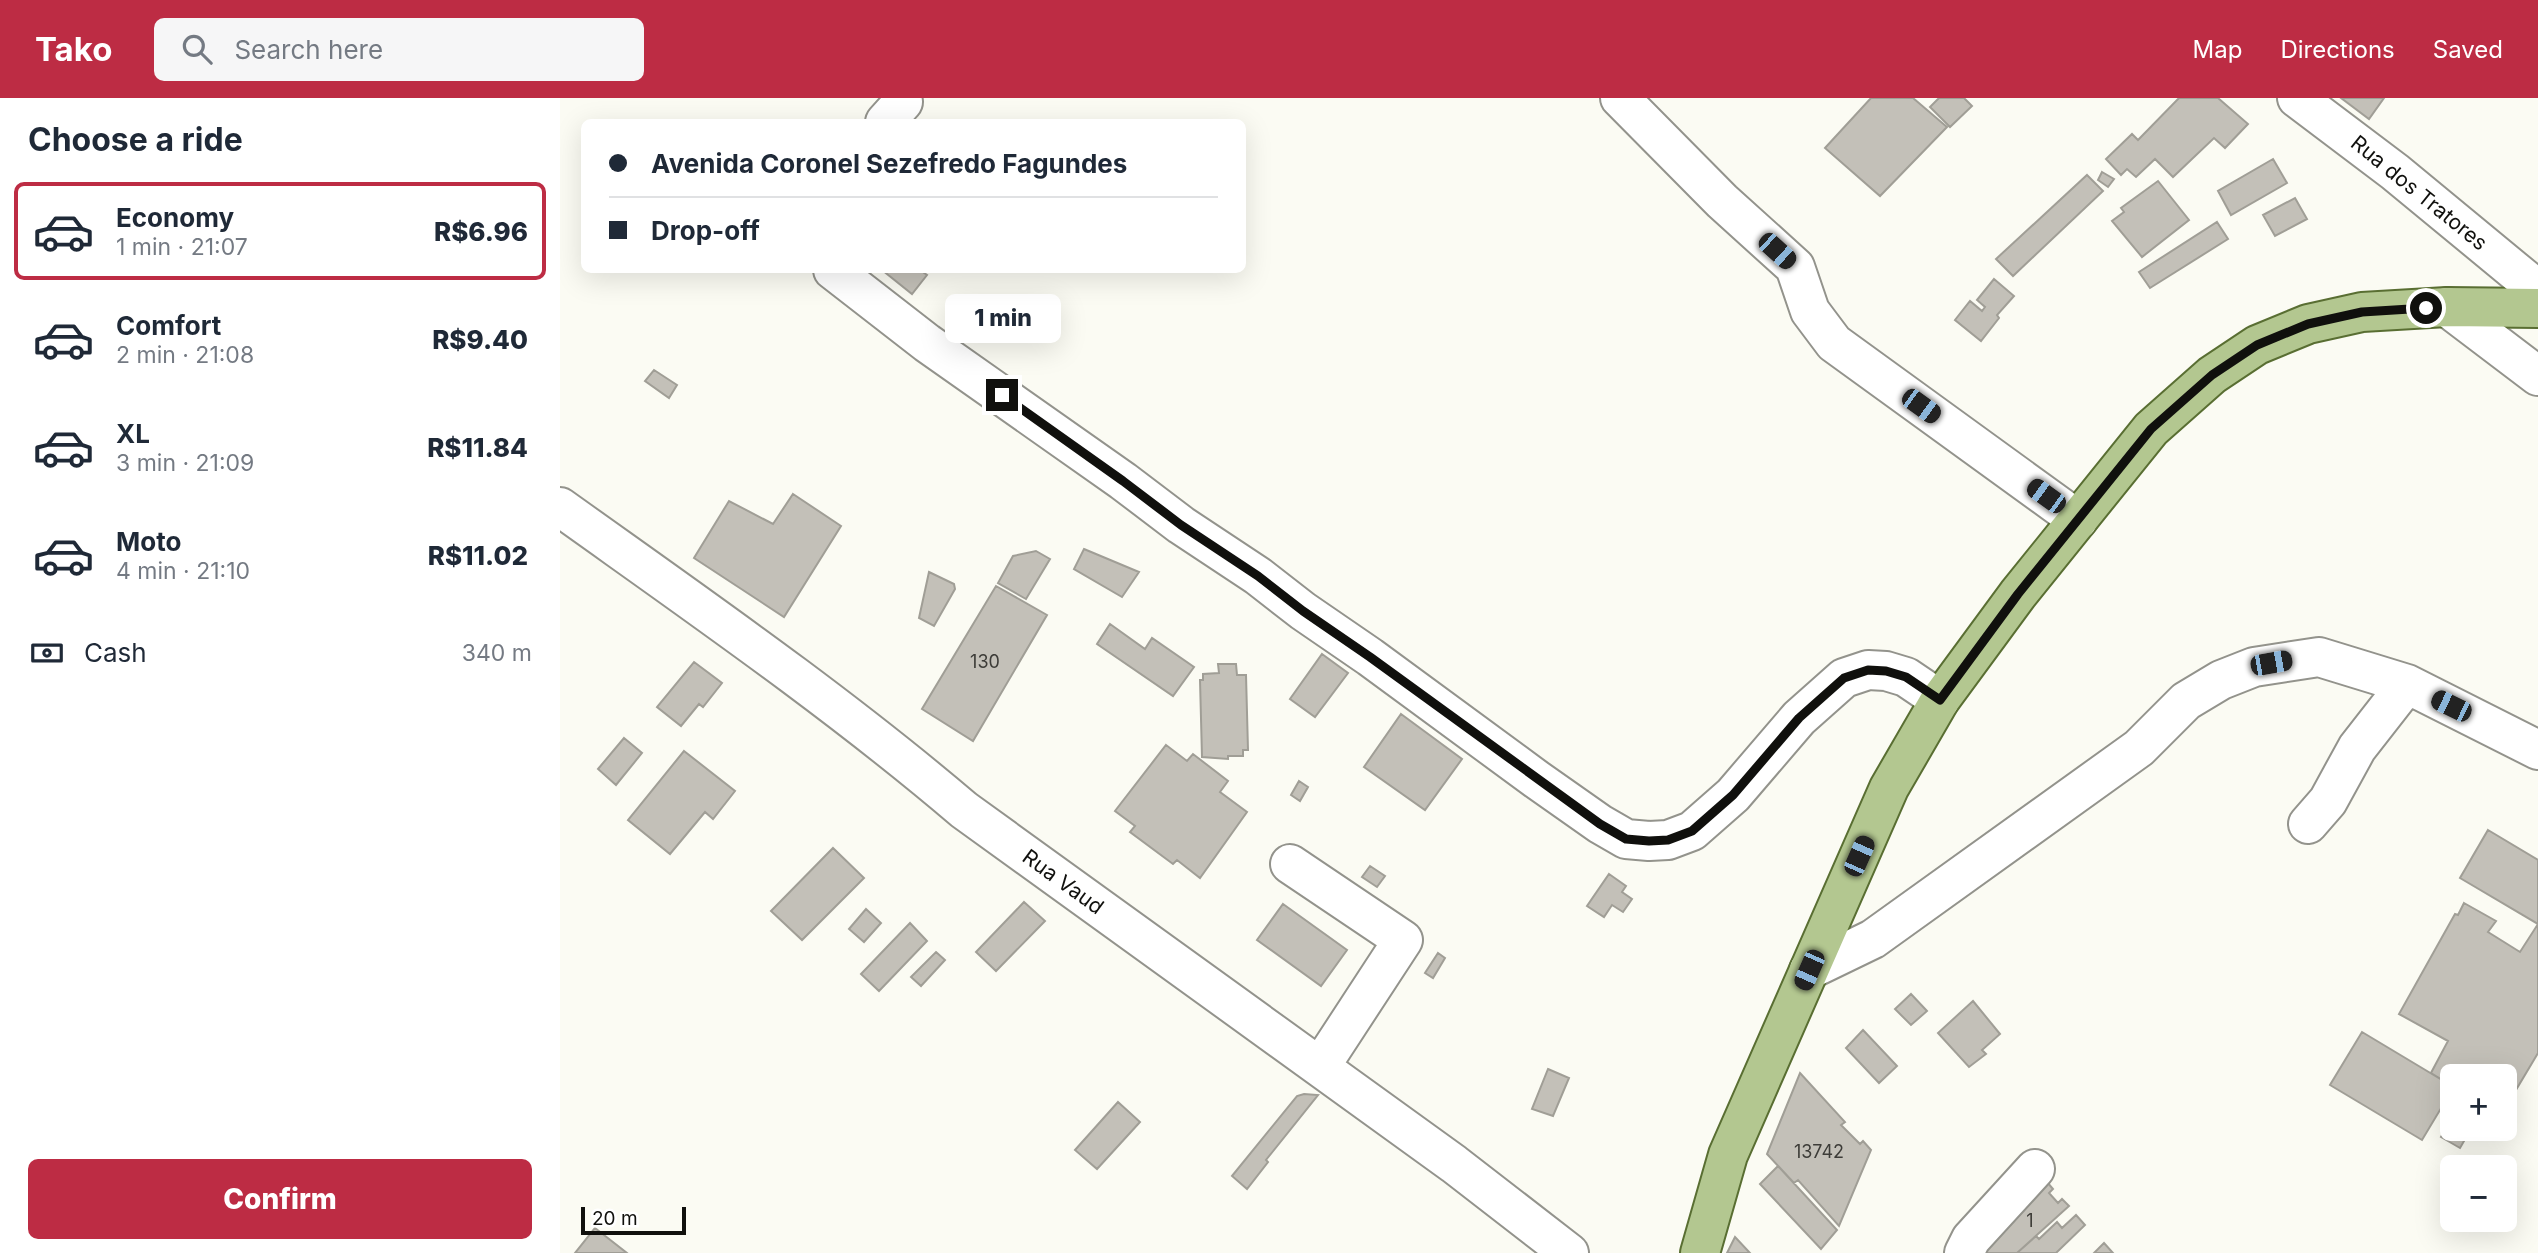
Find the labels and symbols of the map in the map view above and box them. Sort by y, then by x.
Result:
street label: Rua dos Tratores [2346,130,2493,255]
car [1755,229,1800,273]
route start [2410,292,2442,324]
callout: 1 min [944,294,1060,342]
route end [986,379,1018,411]
car [1898,385,1945,427]
car [2023,475,2070,517]
car [2249,649,2294,677]
house number: 130 [970,651,1000,672]
car [2428,687,2475,725]
car [1841,833,1878,879]
street label: Rua Vaud [1018,844,1109,919]
car [1791,947,1828,993]
house number: 13742 [1794,1141,1844,1162]
scale bar [581,1204,686,1236]
house number: 1 [2026,1210,2034,1231]

